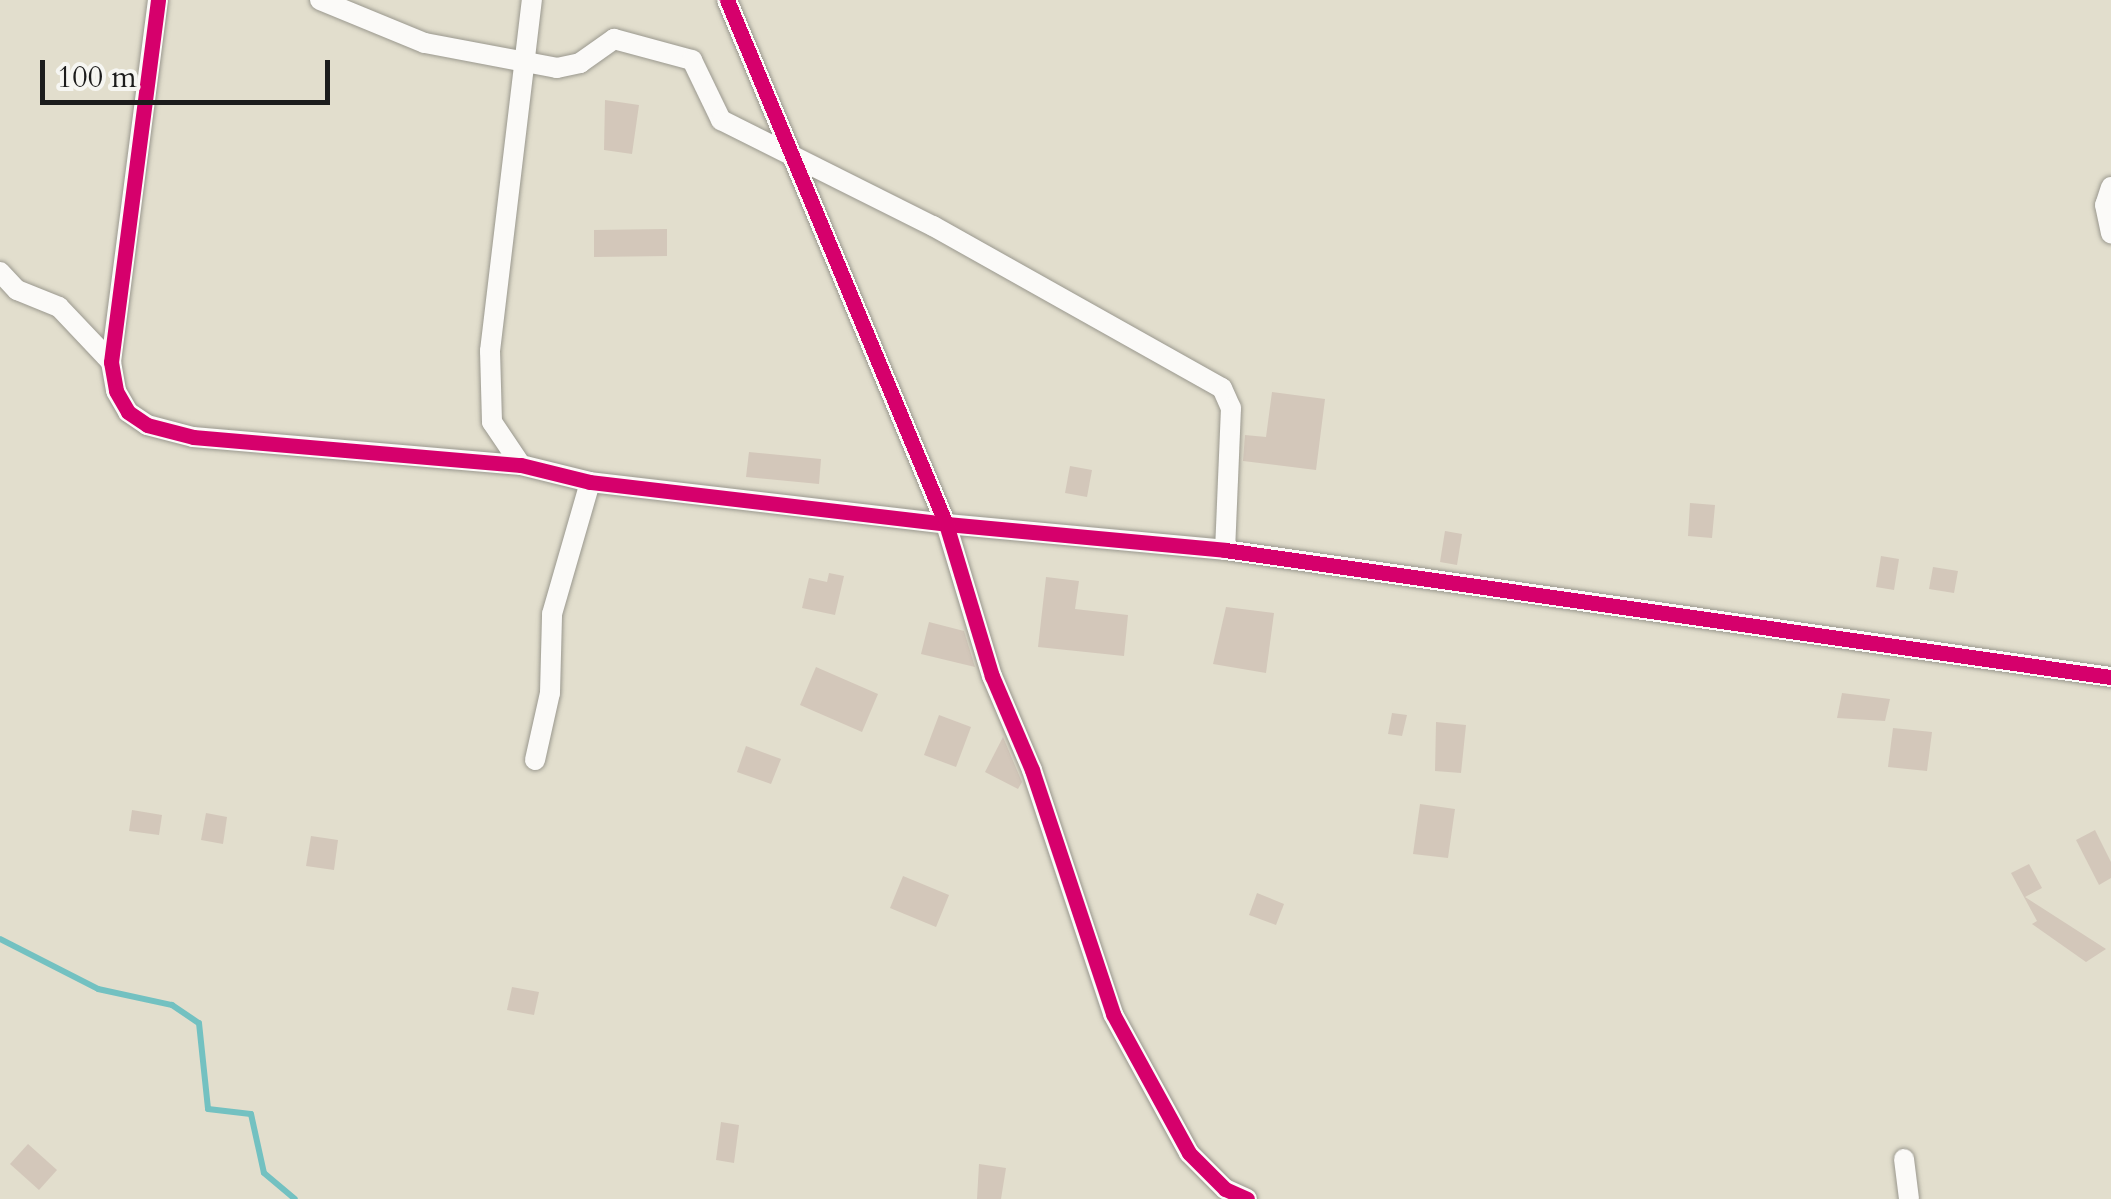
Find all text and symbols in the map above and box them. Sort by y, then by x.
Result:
scale bar [45,40,335,102]
text: 100 m [57,57,137,98]

